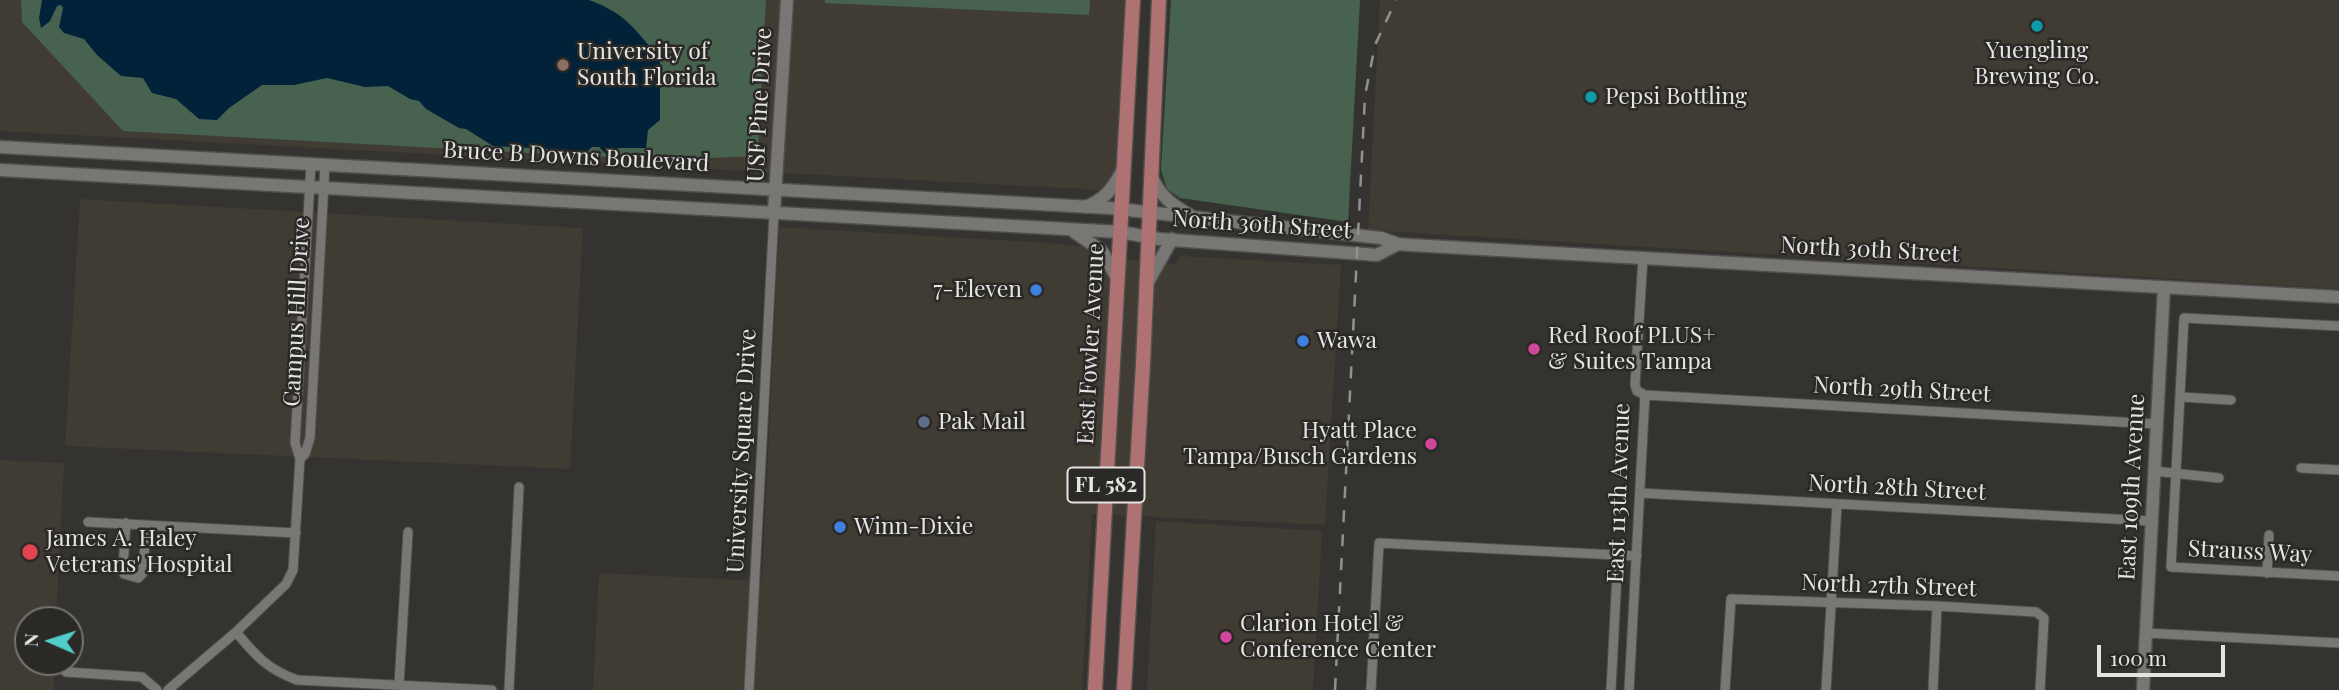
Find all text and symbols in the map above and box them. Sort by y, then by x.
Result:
marker: Yuengling Brewing Co. [2029,18,2045,34]
street label: USF Pine Drive [742,27,778,183]
place label: Yuengling Brewing Co. [1974,37,2100,91]
place label: University of South Florida [577,38,716,92]
marker: University of South Florida [555,57,571,73]
place label: Pepsi Bottling [1605,83,1747,111]
marker: Pepsi Bottling [1583,89,1599,105]
street label: Bruce B Downs Boulevard [442,136,710,178]
street label: North 30th Street [1172,205,1352,245]
street label: Campus Hill Drive [278,217,316,407]
street label: North 30th Street [1780,232,1960,268]
street label: East Fowler Avenue [1072,243,1110,445]
place label: 7-Eleven [933,276,1022,304]
marker: 7-Eleven [1028,282,1044,298]
place label: Red Roof PLUS+ & Suites Tampa [1548,322,1716,376]
place label: Wawa [1317,327,1377,355]
street label: University Square Drive [722,328,762,574]
marker: Wawa [1295,333,1311,349]
marker: Red Roof PLUS+ & Suites Tampa [1526,341,1542,357]
street label: North 29th Street [1812,372,1992,408]
street label: East 109th Avenue [2113,393,2151,581]
street label: East 113th Avenue [1602,403,1636,583]
place label: Pak Mail [938,408,1026,436]
marker: Pak Mail [916,414,932,430]
place label: Hyatt Place Tampa/Busch Gardens [1183,417,1417,471]
marker: Hyatt Place Tampa/Busch Gardens [1423,436,1439,452]
road number: FL 582 [1068,468,1144,503]
street label: North 28th Street [1807,470,1987,506]
place label: Winn-Dixie [854,513,973,541]
marker: Winn-Dixie [832,519,848,535]
place label: James A. Haley Veterans' Hospital [46,525,232,579]
street label: Strauss Way [2187,535,2313,569]
marker: James A. Haley Veterans' Hospital [20,542,40,562]
street label: North 27th Street [1801,569,1977,603]
north arrow [14,606,84,676]
place label: Clarion Hotel & Conference Center [1240,610,1436,664]
marker: Clarion Hotel & Conference Center [1218,629,1234,645]
scale bar [2101,630,2229,674]
text: N [17,632,43,648]
text: 100 m [2110,643,2167,671]

